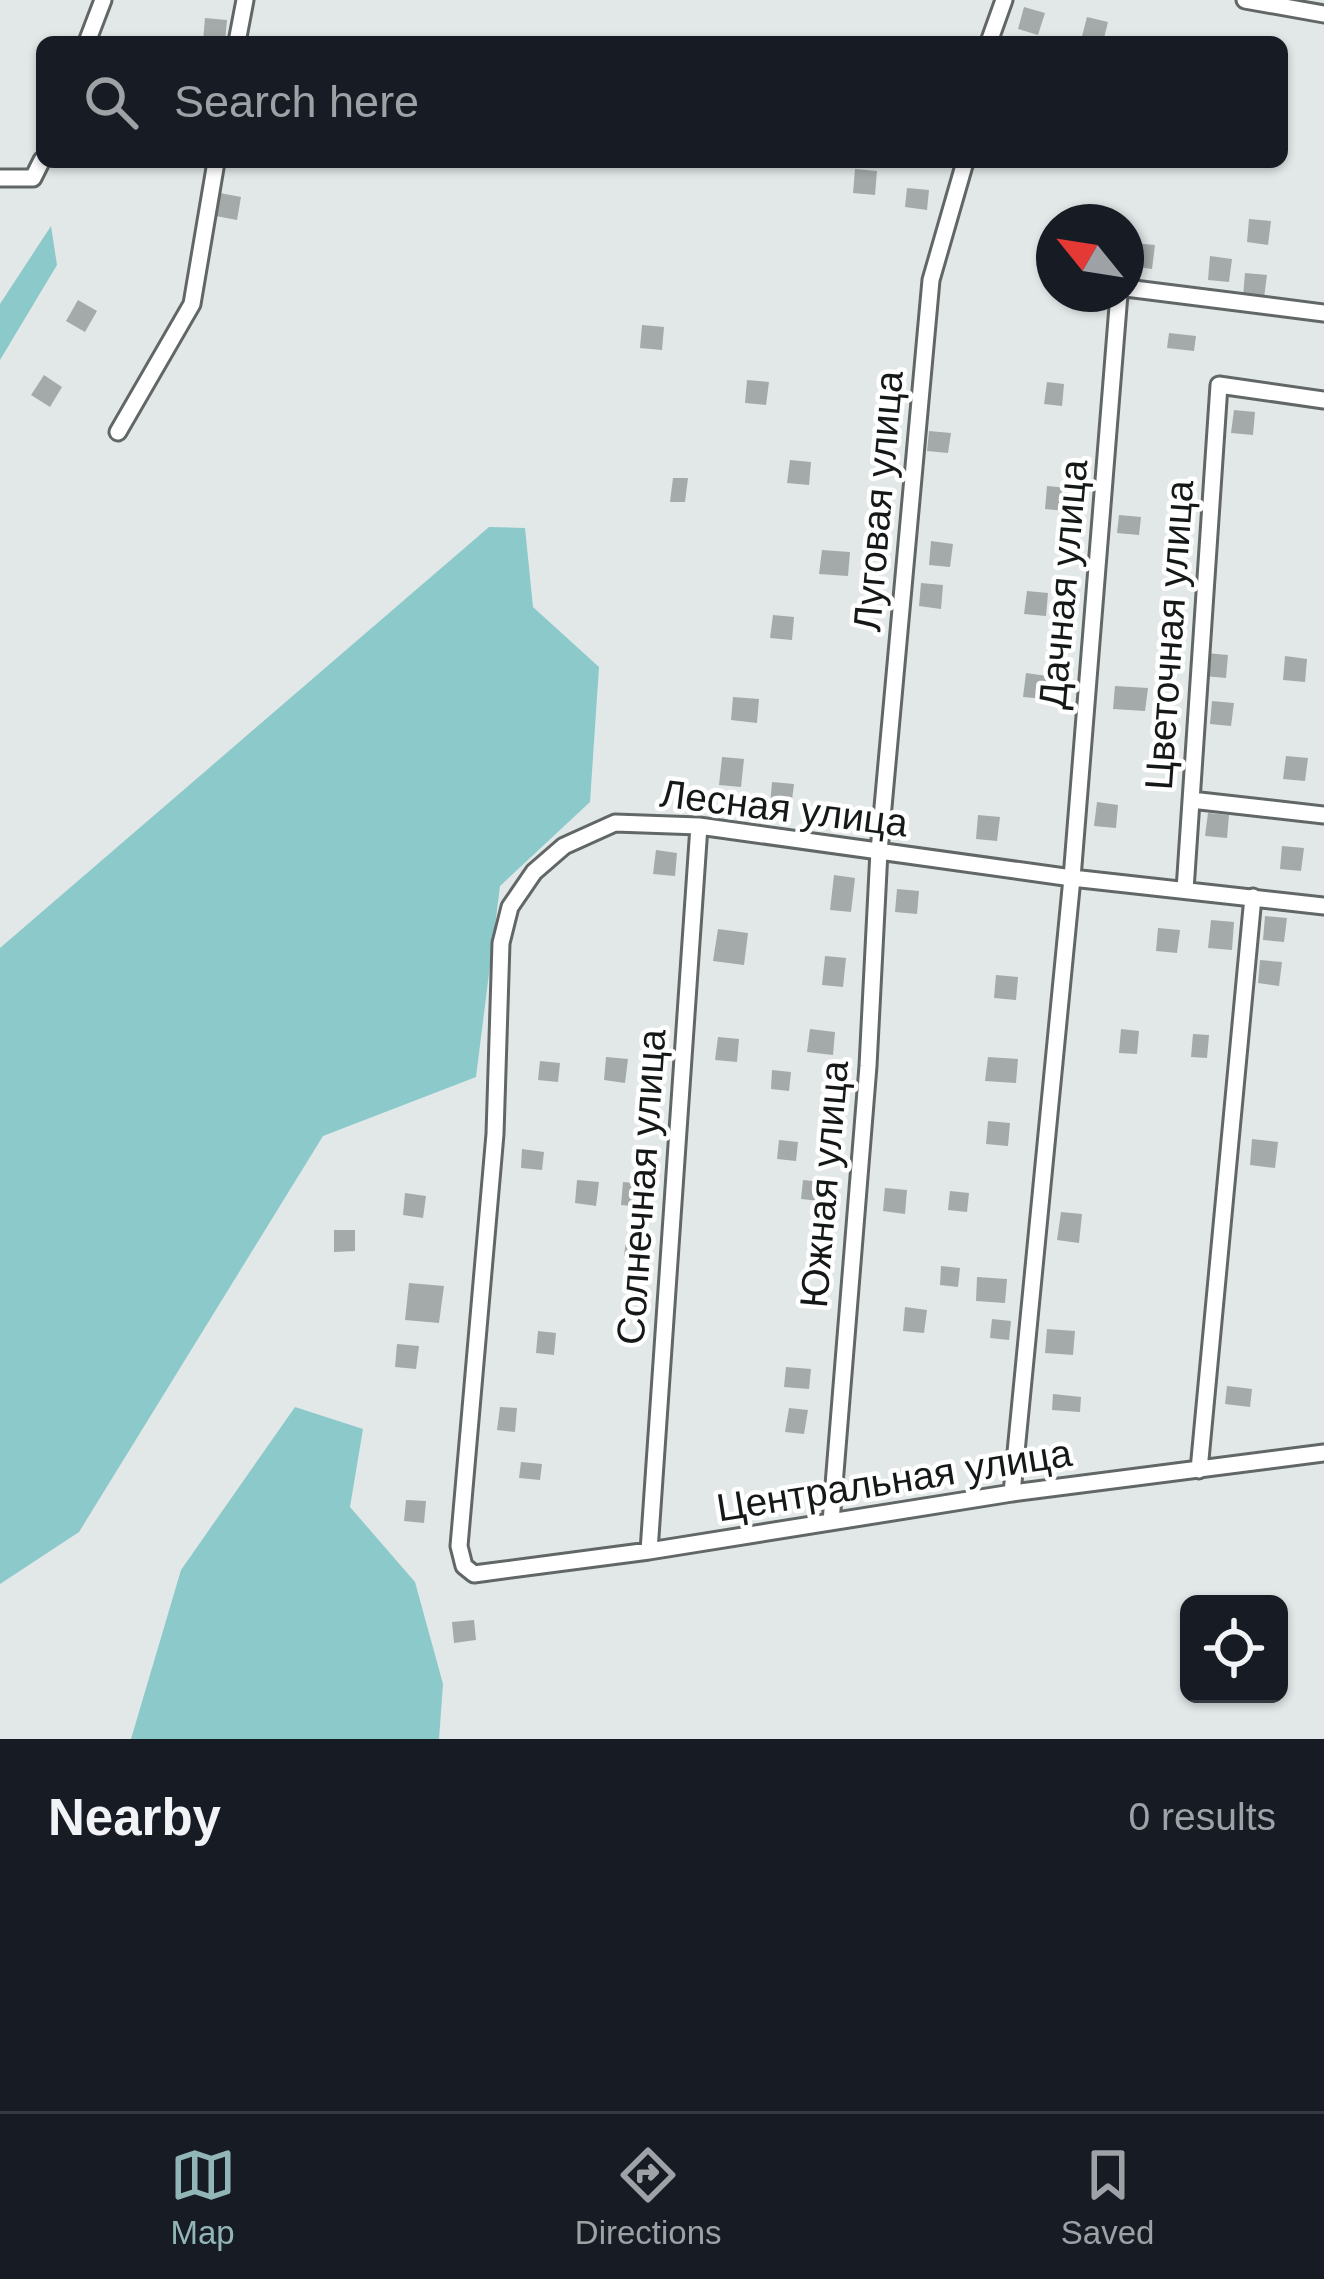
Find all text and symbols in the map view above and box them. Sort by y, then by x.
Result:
search box [36,36,1288,168]
icon: search [78,69,144,135]
text: Search here [174,76,419,127]
north arrow [1036,204,1144,312]
street label: Луговая улица [845,368,911,633]
street label: Дачная улица [1031,457,1095,710]
street label: Цветочная улица [1137,478,1201,791]
street label: Лесная улица [658,771,911,845]
street label: Солнечная улица [609,1027,674,1346]
street label: Южная улица [792,1058,856,1309]
street label: Центральная улица [713,1431,1075,1529]
map controls [1180,1595,1288,1703]
button: locate [1180,1595,1288,1703]
text: Nearby [48,1789,221,1846]
text: 0 results [1129,1795,1276,1838]
tab: Map [170,2142,236,2252]
tab: Directions [575,2142,722,2252]
tab: Saved [1061,2142,1154,2252]

